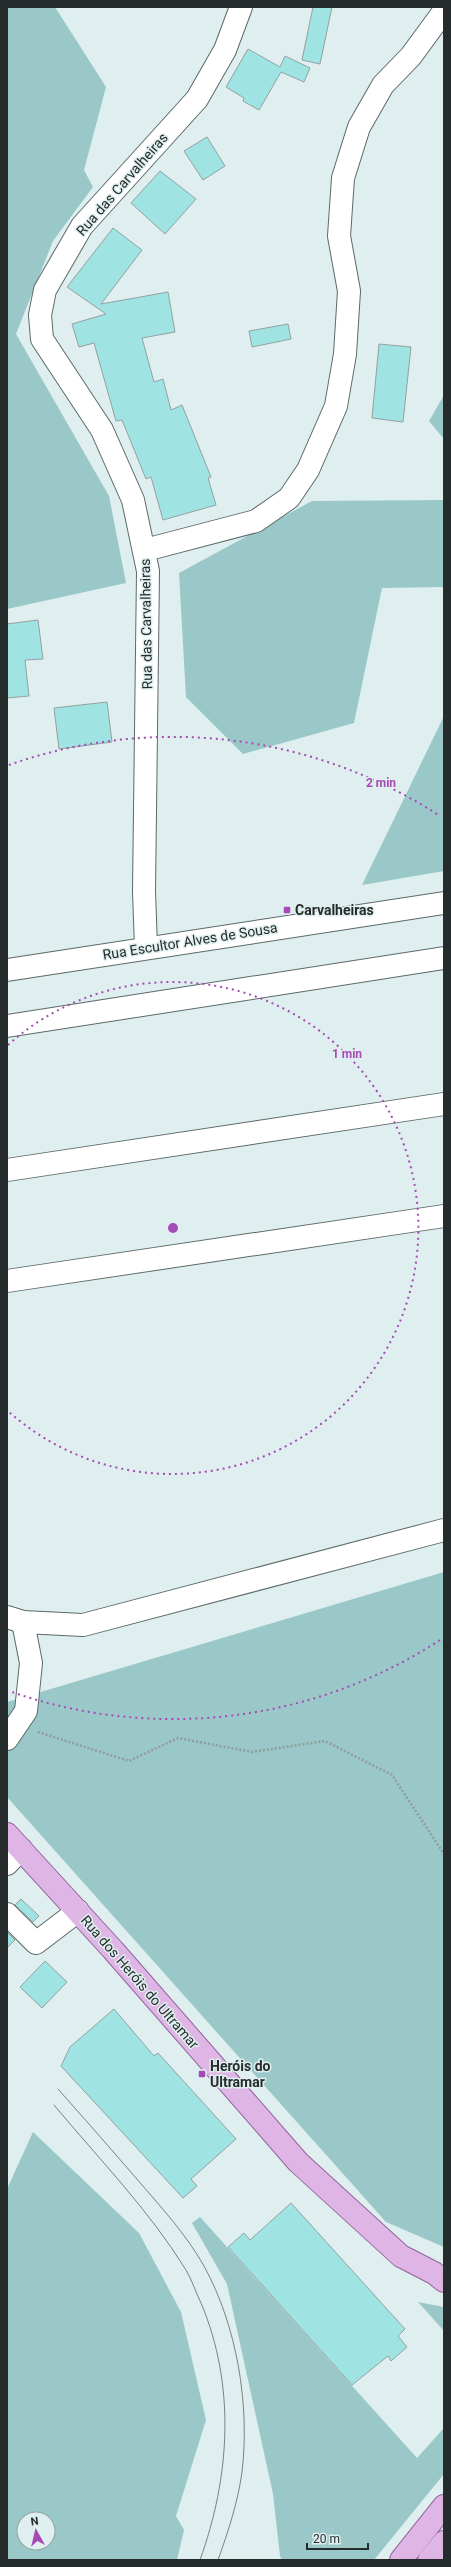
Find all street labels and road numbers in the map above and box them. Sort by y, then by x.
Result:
street label: Rua das Carvalheiras [73,129,171,239]
street label: Rua das Carvalheiras [137,558,155,690]
street label: Rua Escultor Alves de Sousa [101,919,279,963]
street label: Rua dos Heróis do Ultramar [78,1912,202,2052]

